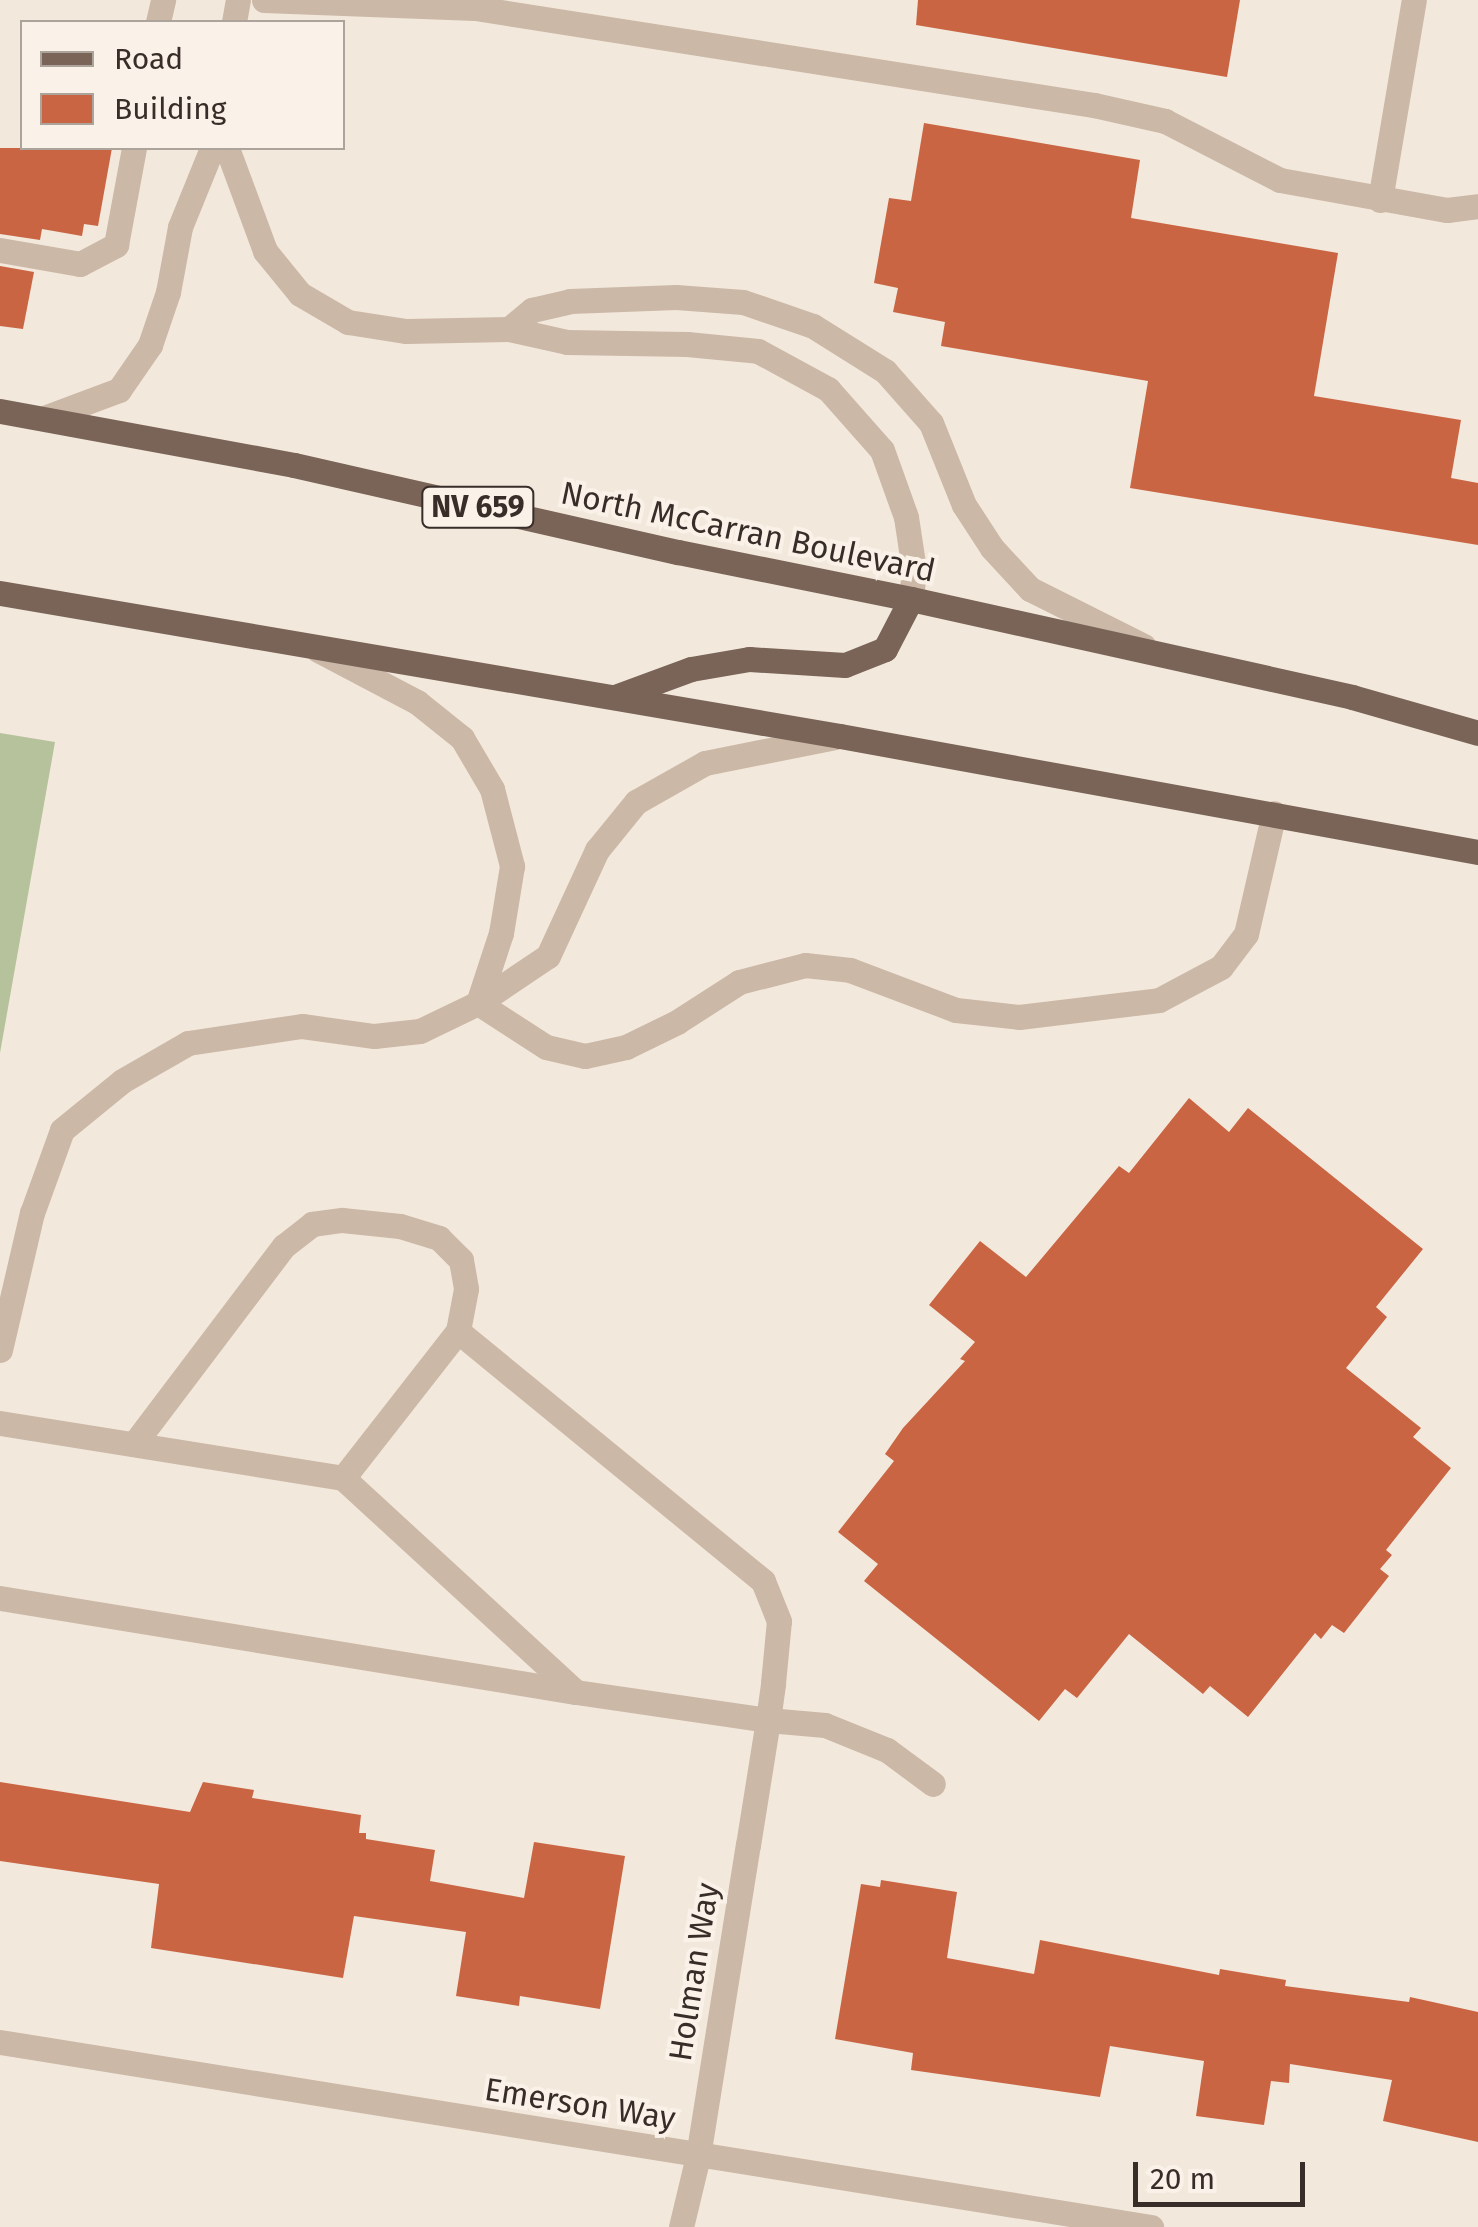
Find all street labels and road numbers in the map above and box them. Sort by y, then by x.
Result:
street label: North McCarran Boulevard [557,474,939,590]
road number: NV 659 [420,482,536,532]
street label: Holman Way [661,1880,727,2064]
street label: Emerson Way [482,2070,678,2138]

